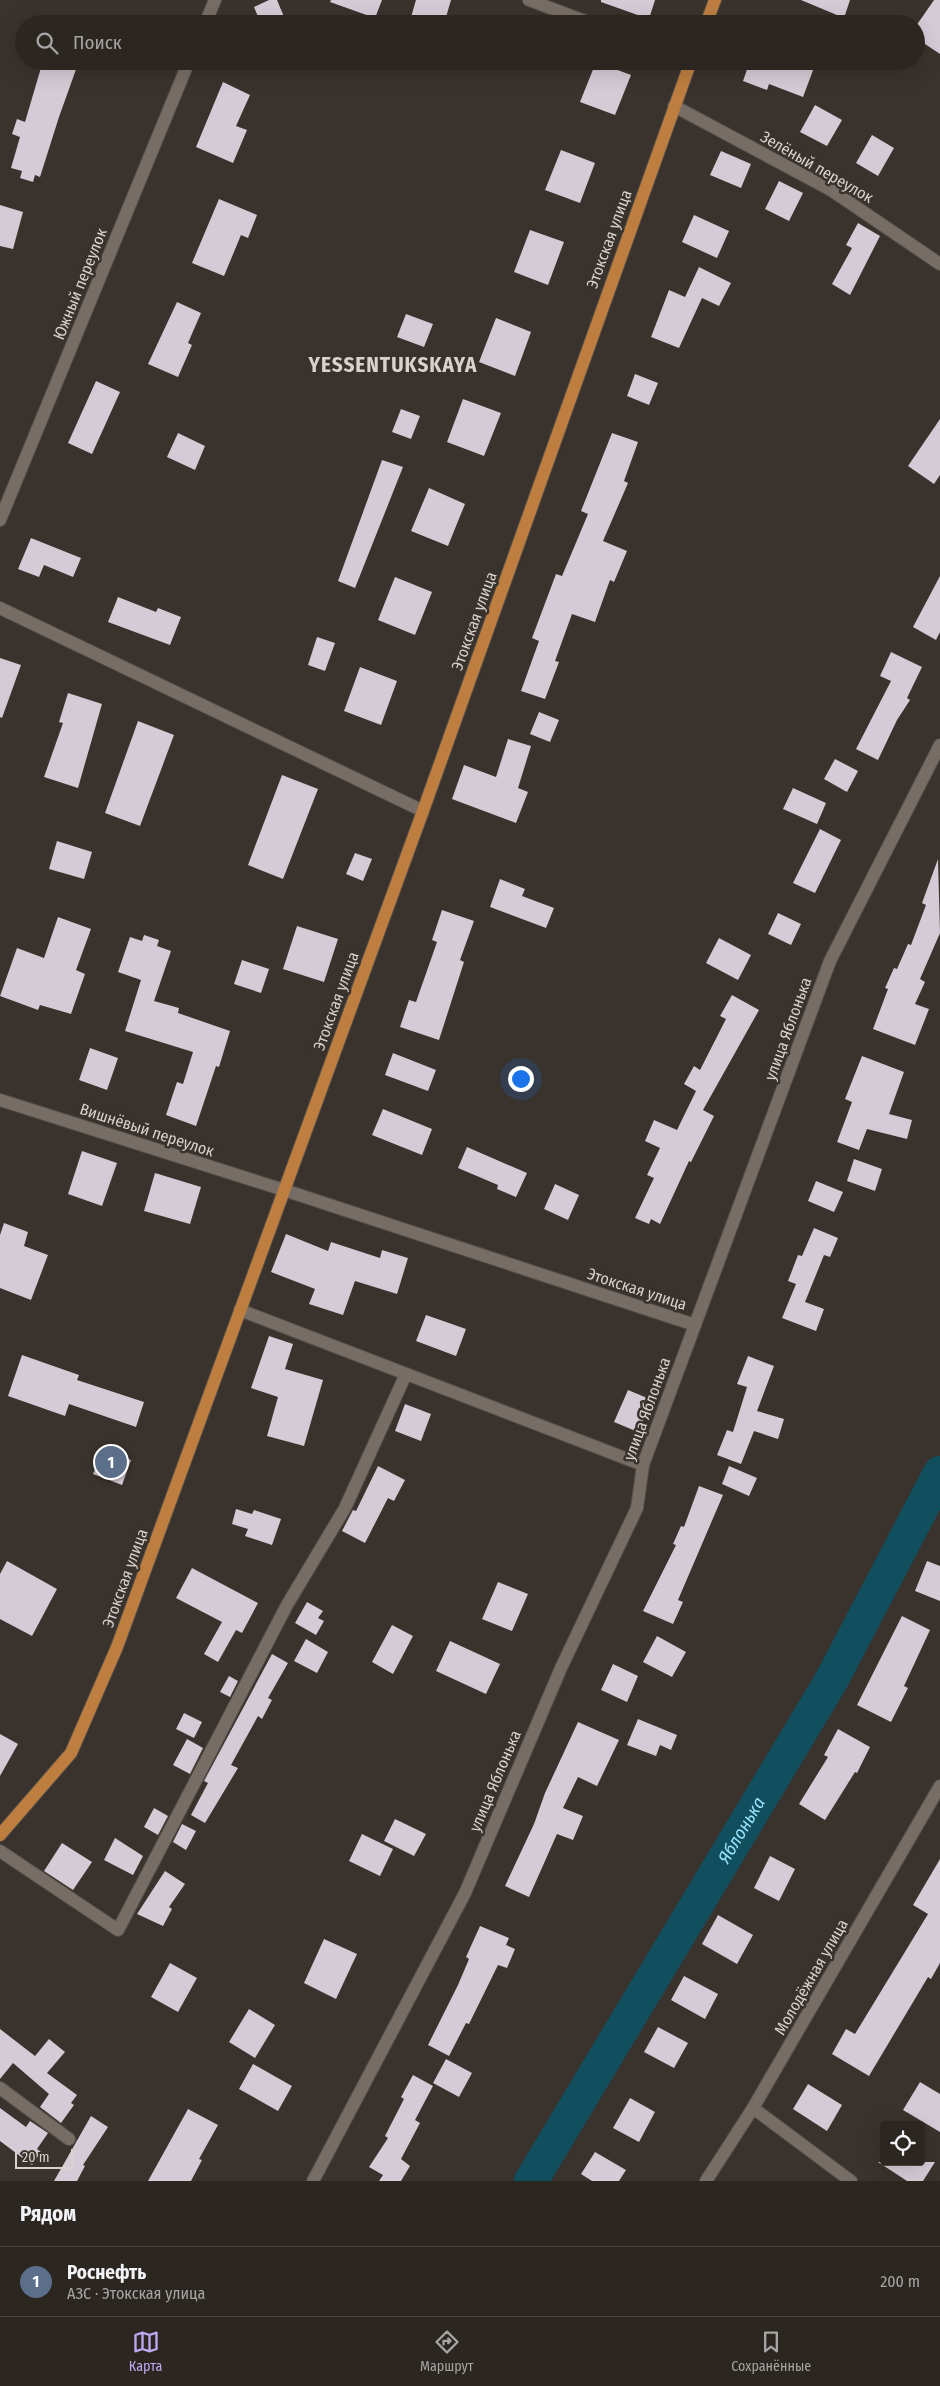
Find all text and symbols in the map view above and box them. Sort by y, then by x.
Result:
search box [15,15,925,70]
icon: search [33,29,61,57]
text: Поиск [73,31,122,54]
street label: Зелёный переулок [757,127,877,207]
street label: Этокская улица [582,187,636,291]
street label: Южный переулок [49,225,111,342]
district label: YESSENTUKSKAYA [308,352,477,378]
street label: Этокская улица [447,569,501,673]
street label: Этокская улица [309,949,363,1053]
street label: улица Яблонька [761,975,816,1083]
your location [508,1066,534,1092]
street label: Вишнёвый переулок [77,1099,217,1161]
street label: Этокская улица [585,1264,689,1314]
street label: улица Яблонька [620,1355,675,1463]
pin: 1 [95,1443,127,1481]
street label: Этокская улица [98,1526,152,1630]
street label: улица Яблонька [465,1727,525,1835]
water label: Яблонька [713,1793,770,1868]
street label: Молодёжная улица [770,1916,852,2038]
map controls [880,2121,925,2166]
button: locate [880,2121,925,2166]
scale bar [15,2146,72,2169]
text: 20 m [22,2149,50,2166]
text: Рядом [20,2201,76,2227]
text: Роснефть [67,2261,146,2284]
text: 1 [33,2272,39,2291]
text: 200 m [880,2272,920,2291]
text: АЗС · Этокская улица [67,2284,205,2303]
tab: Карта [129,2328,162,2375]
tab: Маршрут [420,2328,474,2375]
tab: Сохранённые [731,2328,811,2375]

